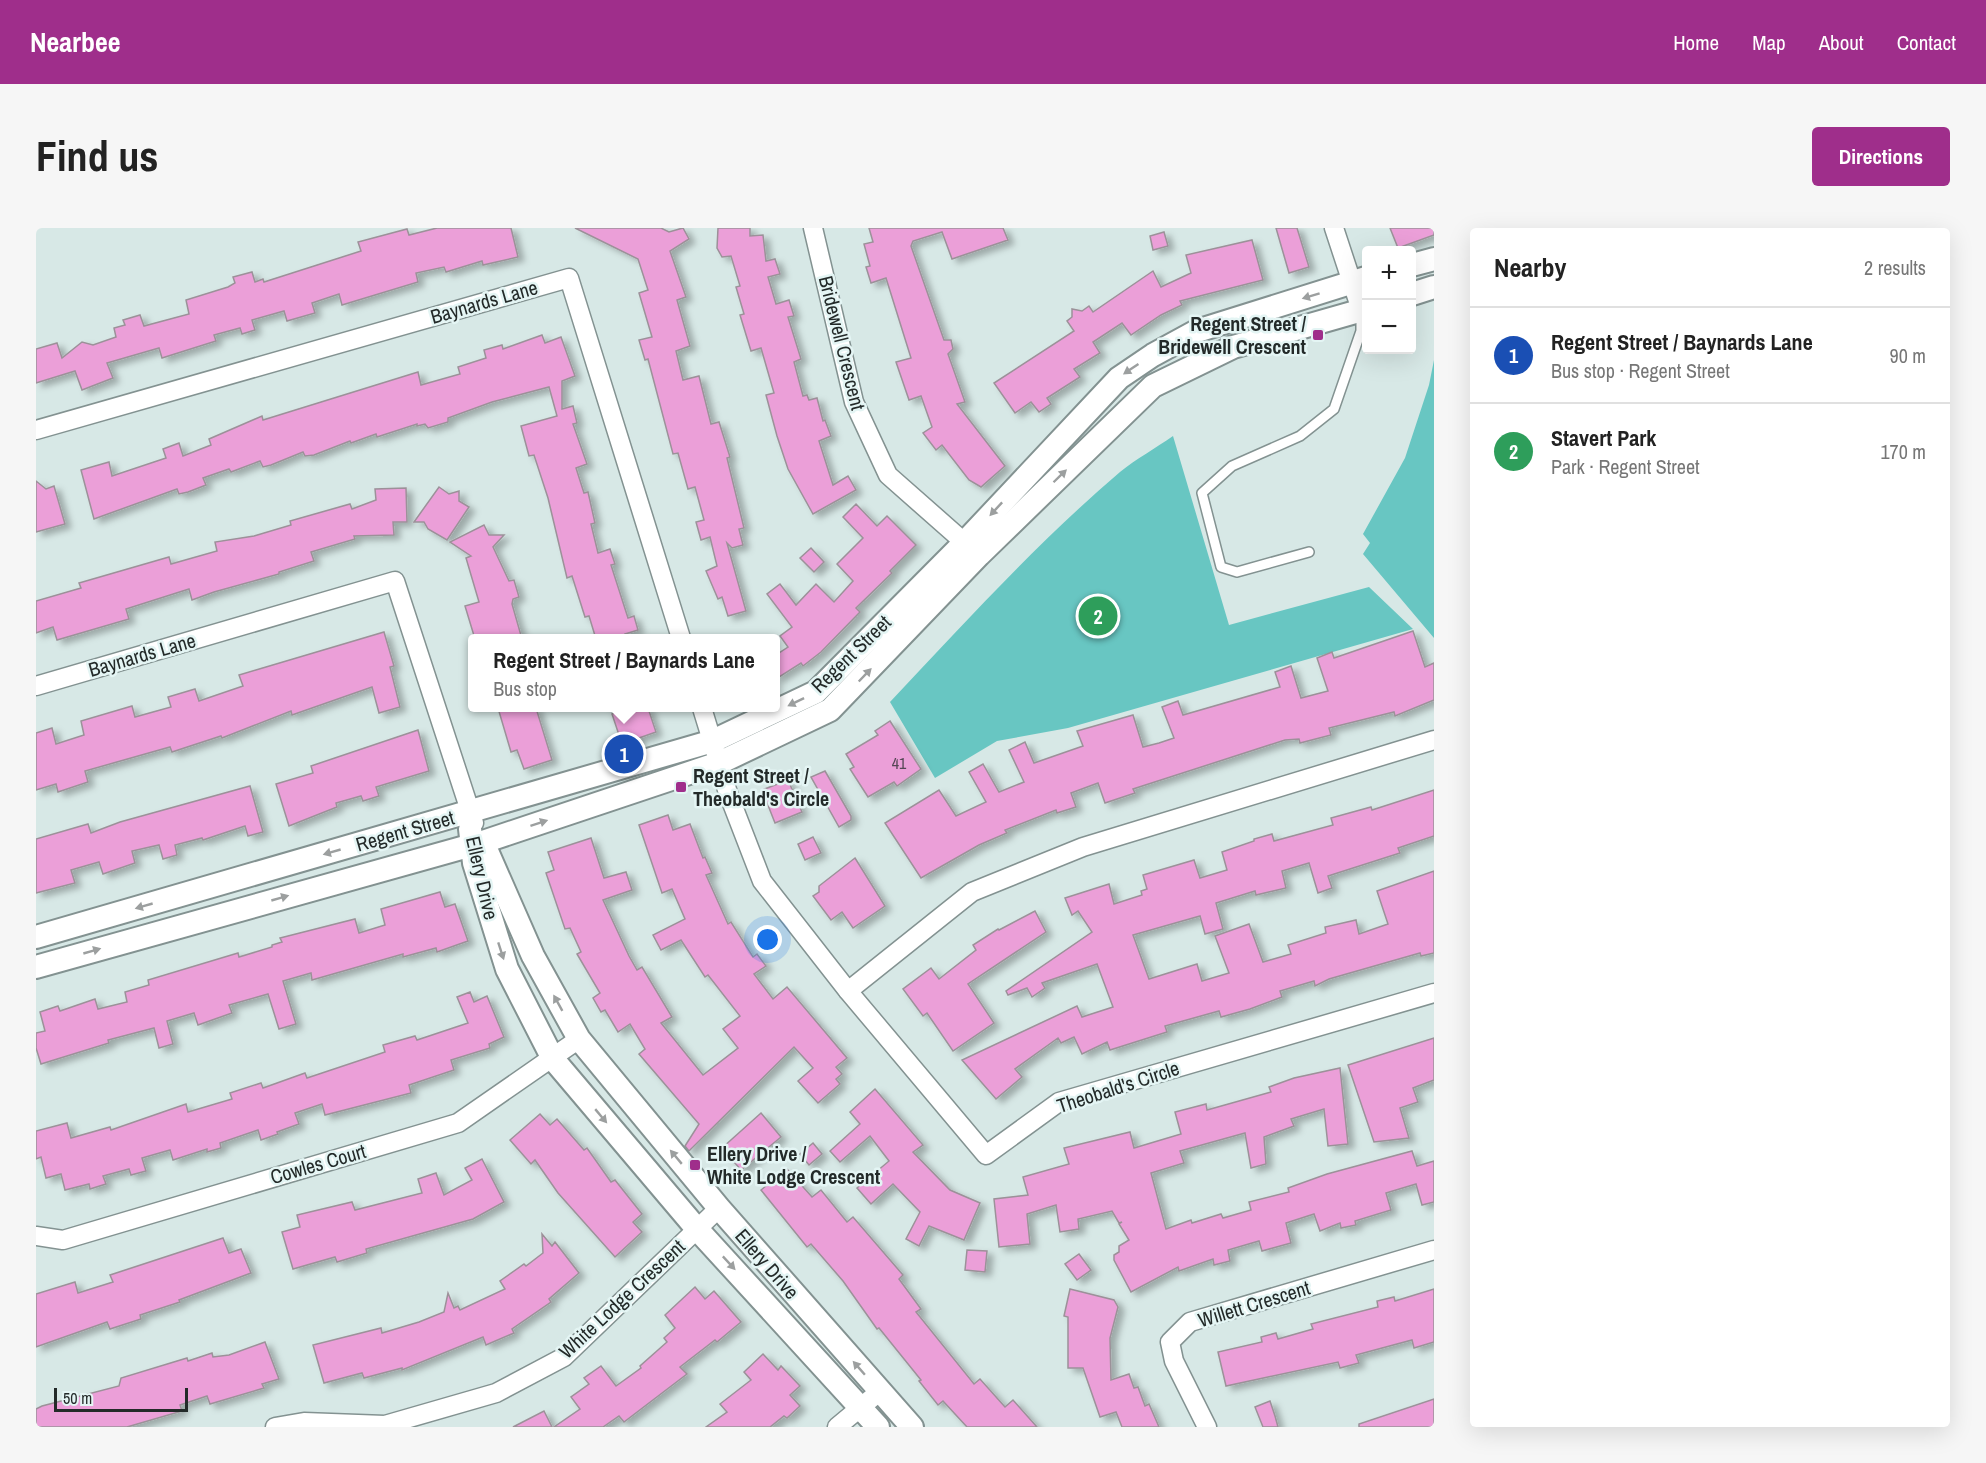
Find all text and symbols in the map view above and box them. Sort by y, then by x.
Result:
text: Nearbee [30,23,121,61]
text: Home [1673,28,1719,57]
text: Map [1752,28,1786,57]
text: About [1819,28,1864,57]
text: Contact [1897,28,1956,57]
button: Directions [1812,127,1950,186]
text: Find us [36,128,158,184]
map controls [1362,246,1416,354]
button: + [1362,246,1416,300]
text: Nearby [1494,250,1566,285]
text: 2 results [1864,254,1926,281]
street label: Baynards Lane [427,273,541,330]
street label: Bridewell Crescent [813,273,872,413]
one-way arrow [1302,292,1320,301]
button: − [1362,300,1416,354]
place label: Regent Street / Bridewell Crescent [1158,310,1307,360]
text: Regent Street / Baynards Lane [1551,327,1813,357]
marker: Regent Street / Bridewell Crescent [1311,328,1325,342]
text: 1 [1509,342,1518,369]
text: 90 m [1890,342,1926,369]
text: Bus stop · Regent Street [1551,357,1730,384]
one-way arrow [1124,363,1140,375]
text: Stavert Park [1551,423,1656,453]
text: 2 [1509,438,1518,465]
text: 170 m [1880,438,1926,465]
text: Park · Regent Street [1551,453,1700,480]
one-way arrow [1053,469,1067,483]
one-way arrow [989,502,1003,517]
pin: 2 [1078,594,1118,638]
street label: Regent Street [805,608,897,699]
street label: Baynards Lane [85,626,199,683]
popup [468,634,780,712]
text: Regent Street / Baynards Lane [493,645,755,675]
one-way arrow [858,667,872,682]
text: Bus stop [493,675,557,702]
one-way arrow [787,697,804,706]
pin: 1 [604,732,644,776]
house number: 41 [892,752,907,774]
place label: Regent Street / Theobald's Circle [693,762,829,812]
marker: Regent Street / Theobald's Circle [674,780,688,794]
street label: Regent Street [352,803,458,857]
one-way arrow [530,818,548,827]
street label: Ellery Drive [460,834,505,922]
one-way arrow [323,848,341,857]
one-way arrow [271,893,289,903]
one-way arrow [135,902,153,911]
your location [753,925,782,954]
one-way arrow [497,942,506,960]
one-way arrow [83,946,101,955]
one-way arrow [553,994,563,1011]
street label: Theobald's Circle [1053,1054,1182,1119]
one-way arrow [594,1108,607,1123]
street label: Cowles Court [267,1137,369,1190]
place label: Ellery Drive / White Lodge Crescent [707,1140,881,1190]
one-way arrow [670,1149,683,1165]
marker: Ellery Drive / White Lodge Crescent [688,1158,702,1172]
street label: Ellery Drive [729,1223,805,1305]
street label: White Lodge Crescent [553,1233,691,1364]
one-way arrow [722,1256,736,1271]
street label: Willett Crescent [1195,1274,1314,1333]
one-way arrow [852,1361,866,1376]
scale bar [54,1385,188,1412]
text: 50 m [63,1387,92,1409]

